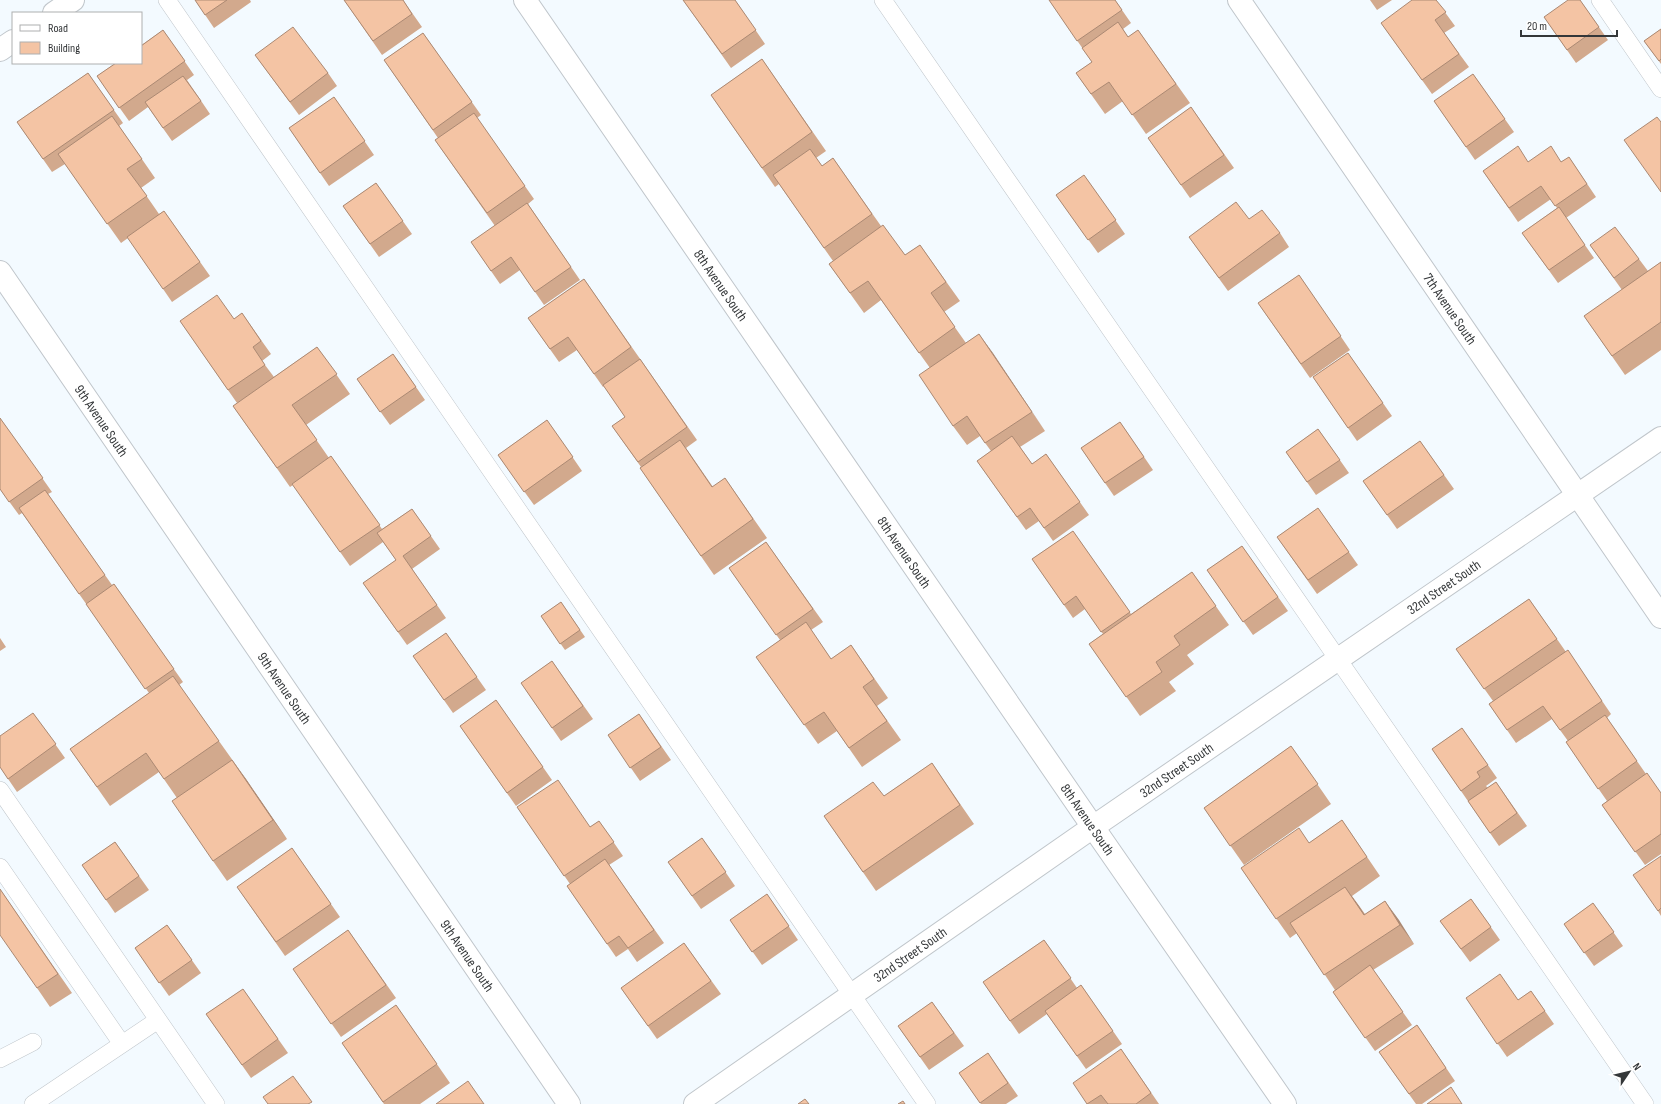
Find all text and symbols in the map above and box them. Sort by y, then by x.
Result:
legend [12,12,142,64]
scale bar [1521,12,1617,38]
text: 20 m [1527,19,1547,34]
text: Road [48,21,68,36]
text: Building [48,41,80,56]
street label: 8th Avenue South [690,246,751,324]
street label: 7th Avenue South [1420,270,1481,348]
street label: 9th Avenue South [71,381,132,460]
street label: 8th Avenue South [874,513,935,591]
street label: 32nd Street South [1404,556,1484,618]
street label: 9th Avenue South [254,649,315,727]
street label: 32nd Street South [1136,739,1216,801]
street label: 8th Avenue South [1057,780,1118,858]
street label: 9th Avenue South [437,916,498,995]
street label: 32nd Street South [870,923,950,986]
north arrow [1609,1052,1649,1092]
text: N [1630,1060,1644,1073]

